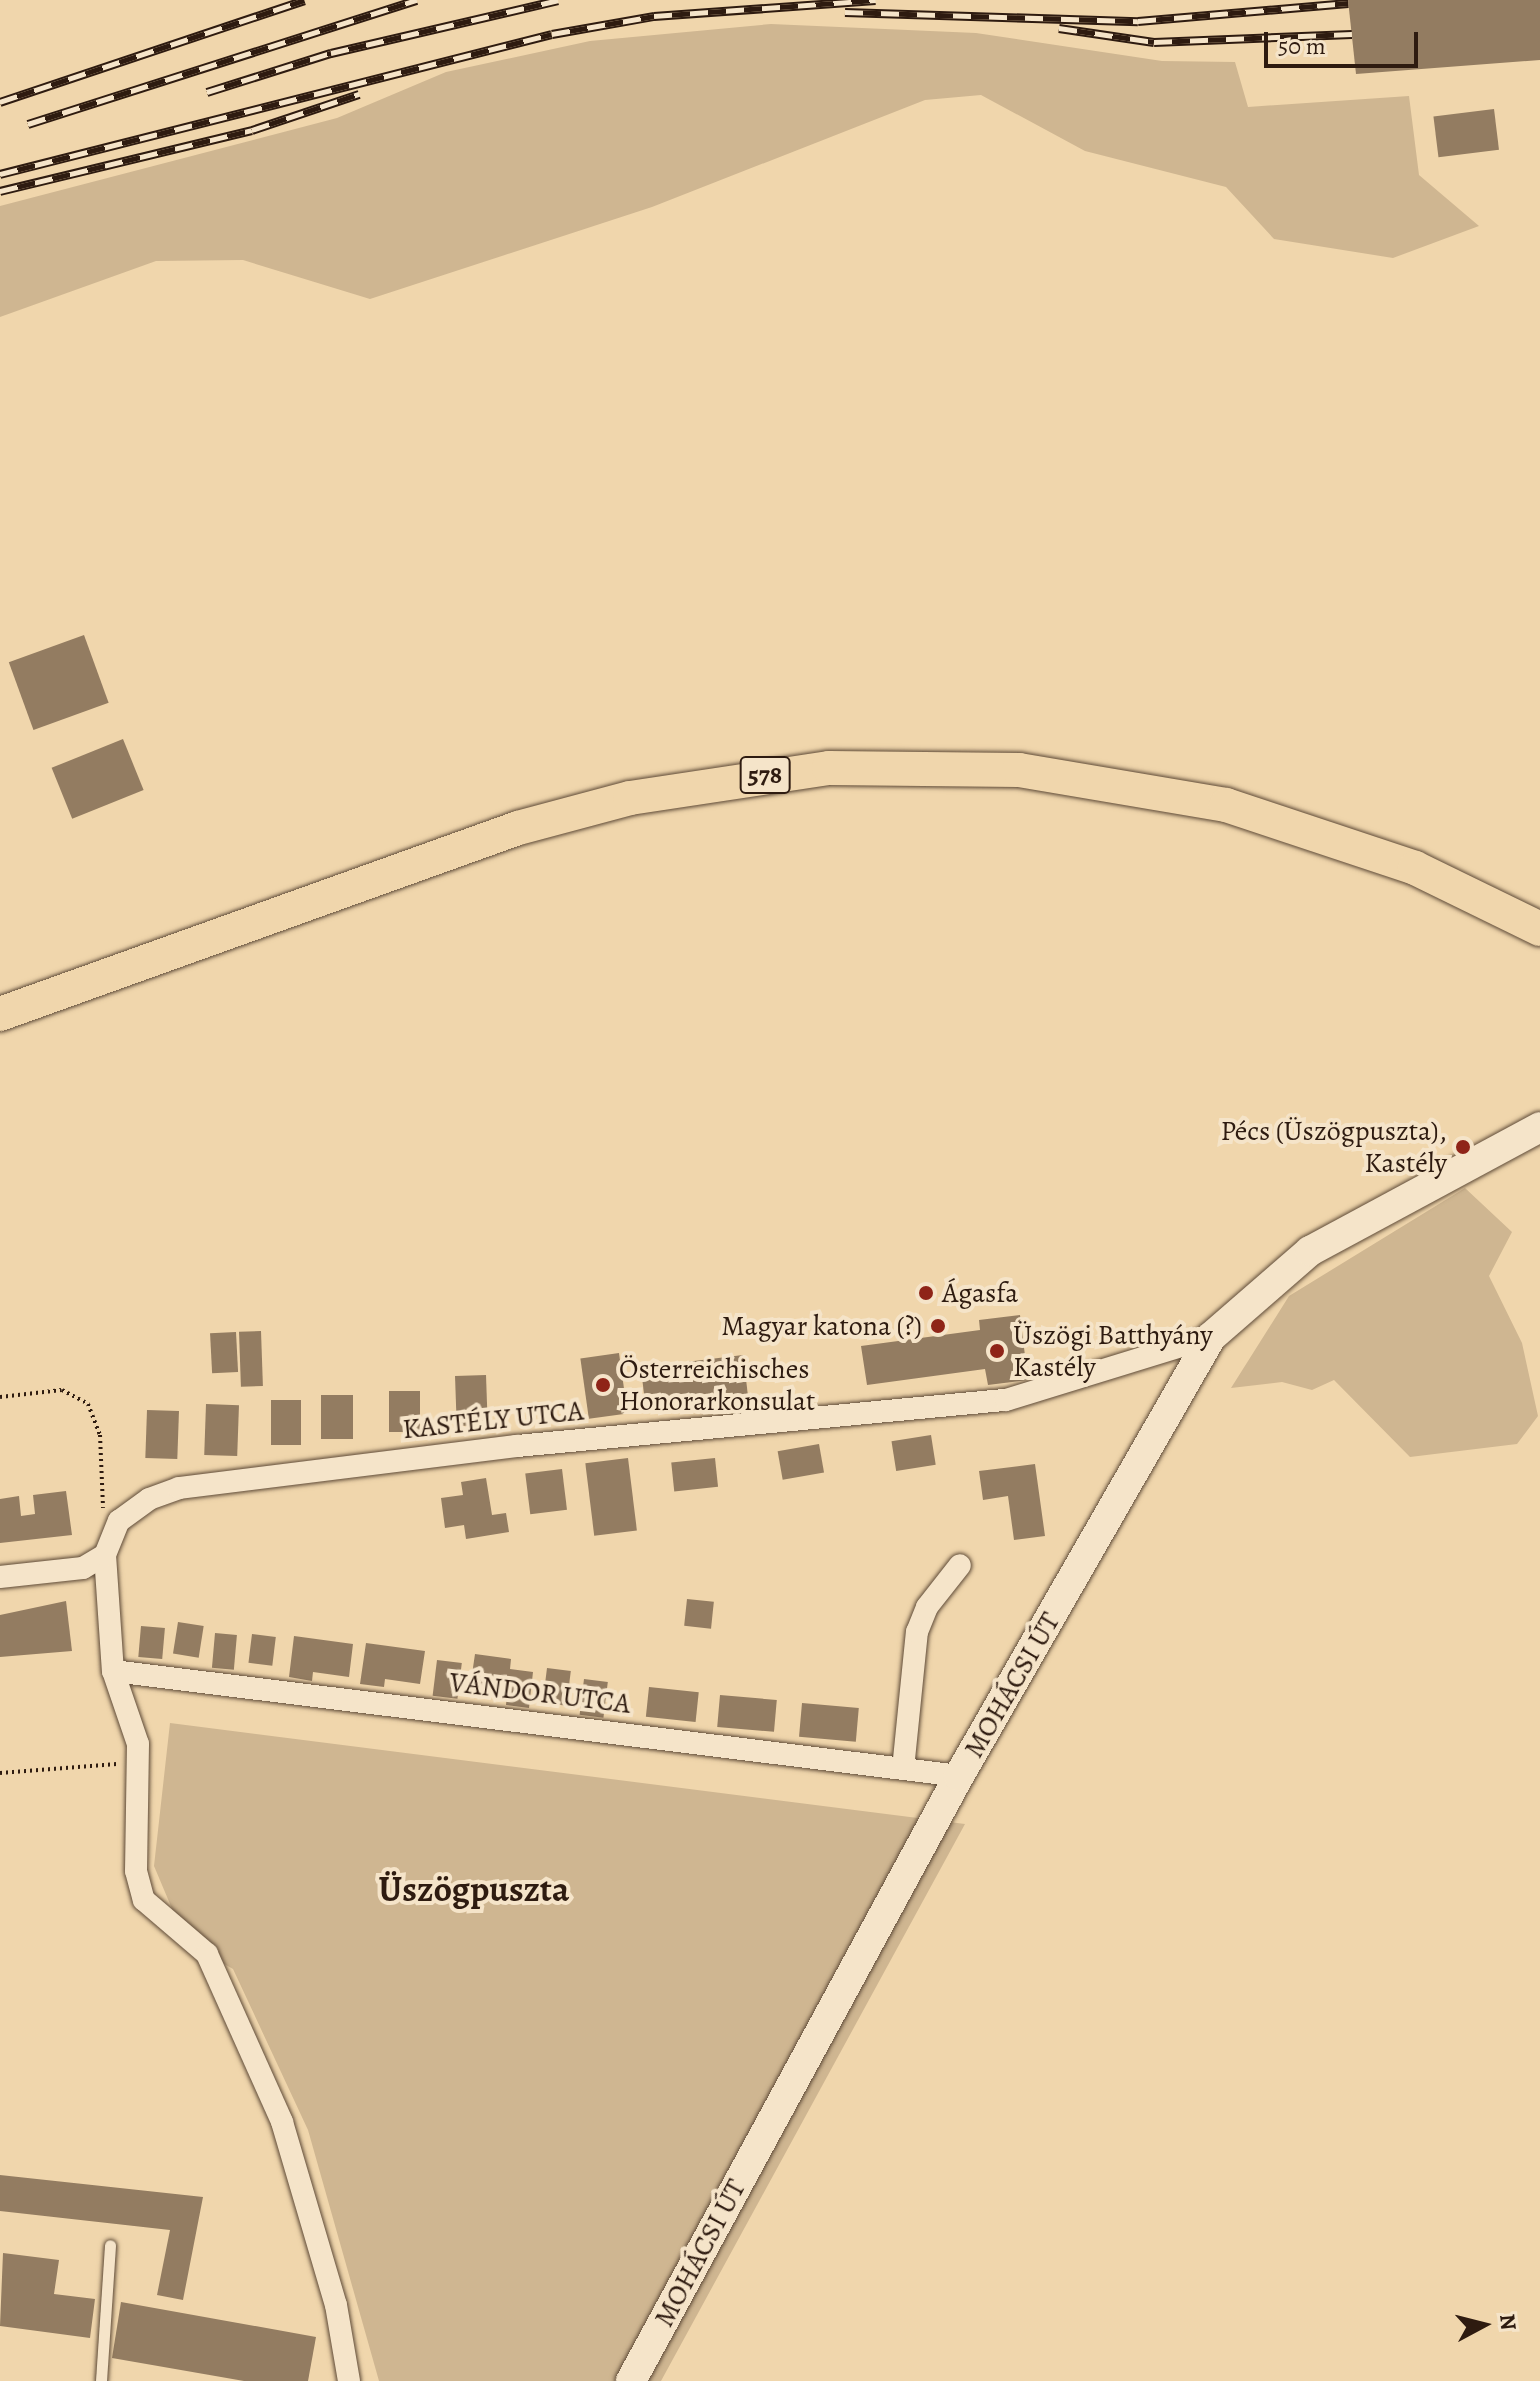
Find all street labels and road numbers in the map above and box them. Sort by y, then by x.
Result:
road number: 578 [739,753,791,797]
street label: KASTÉLY UTCA [401,1394,585,1446]
street label: MOHÁCSI ÚT [957,1606,1067,1764]
street label: VÁNDOR UTCA [448,1665,632,1721]
street label: MOHÁCSI ÚT [647,2174,753,2332]

